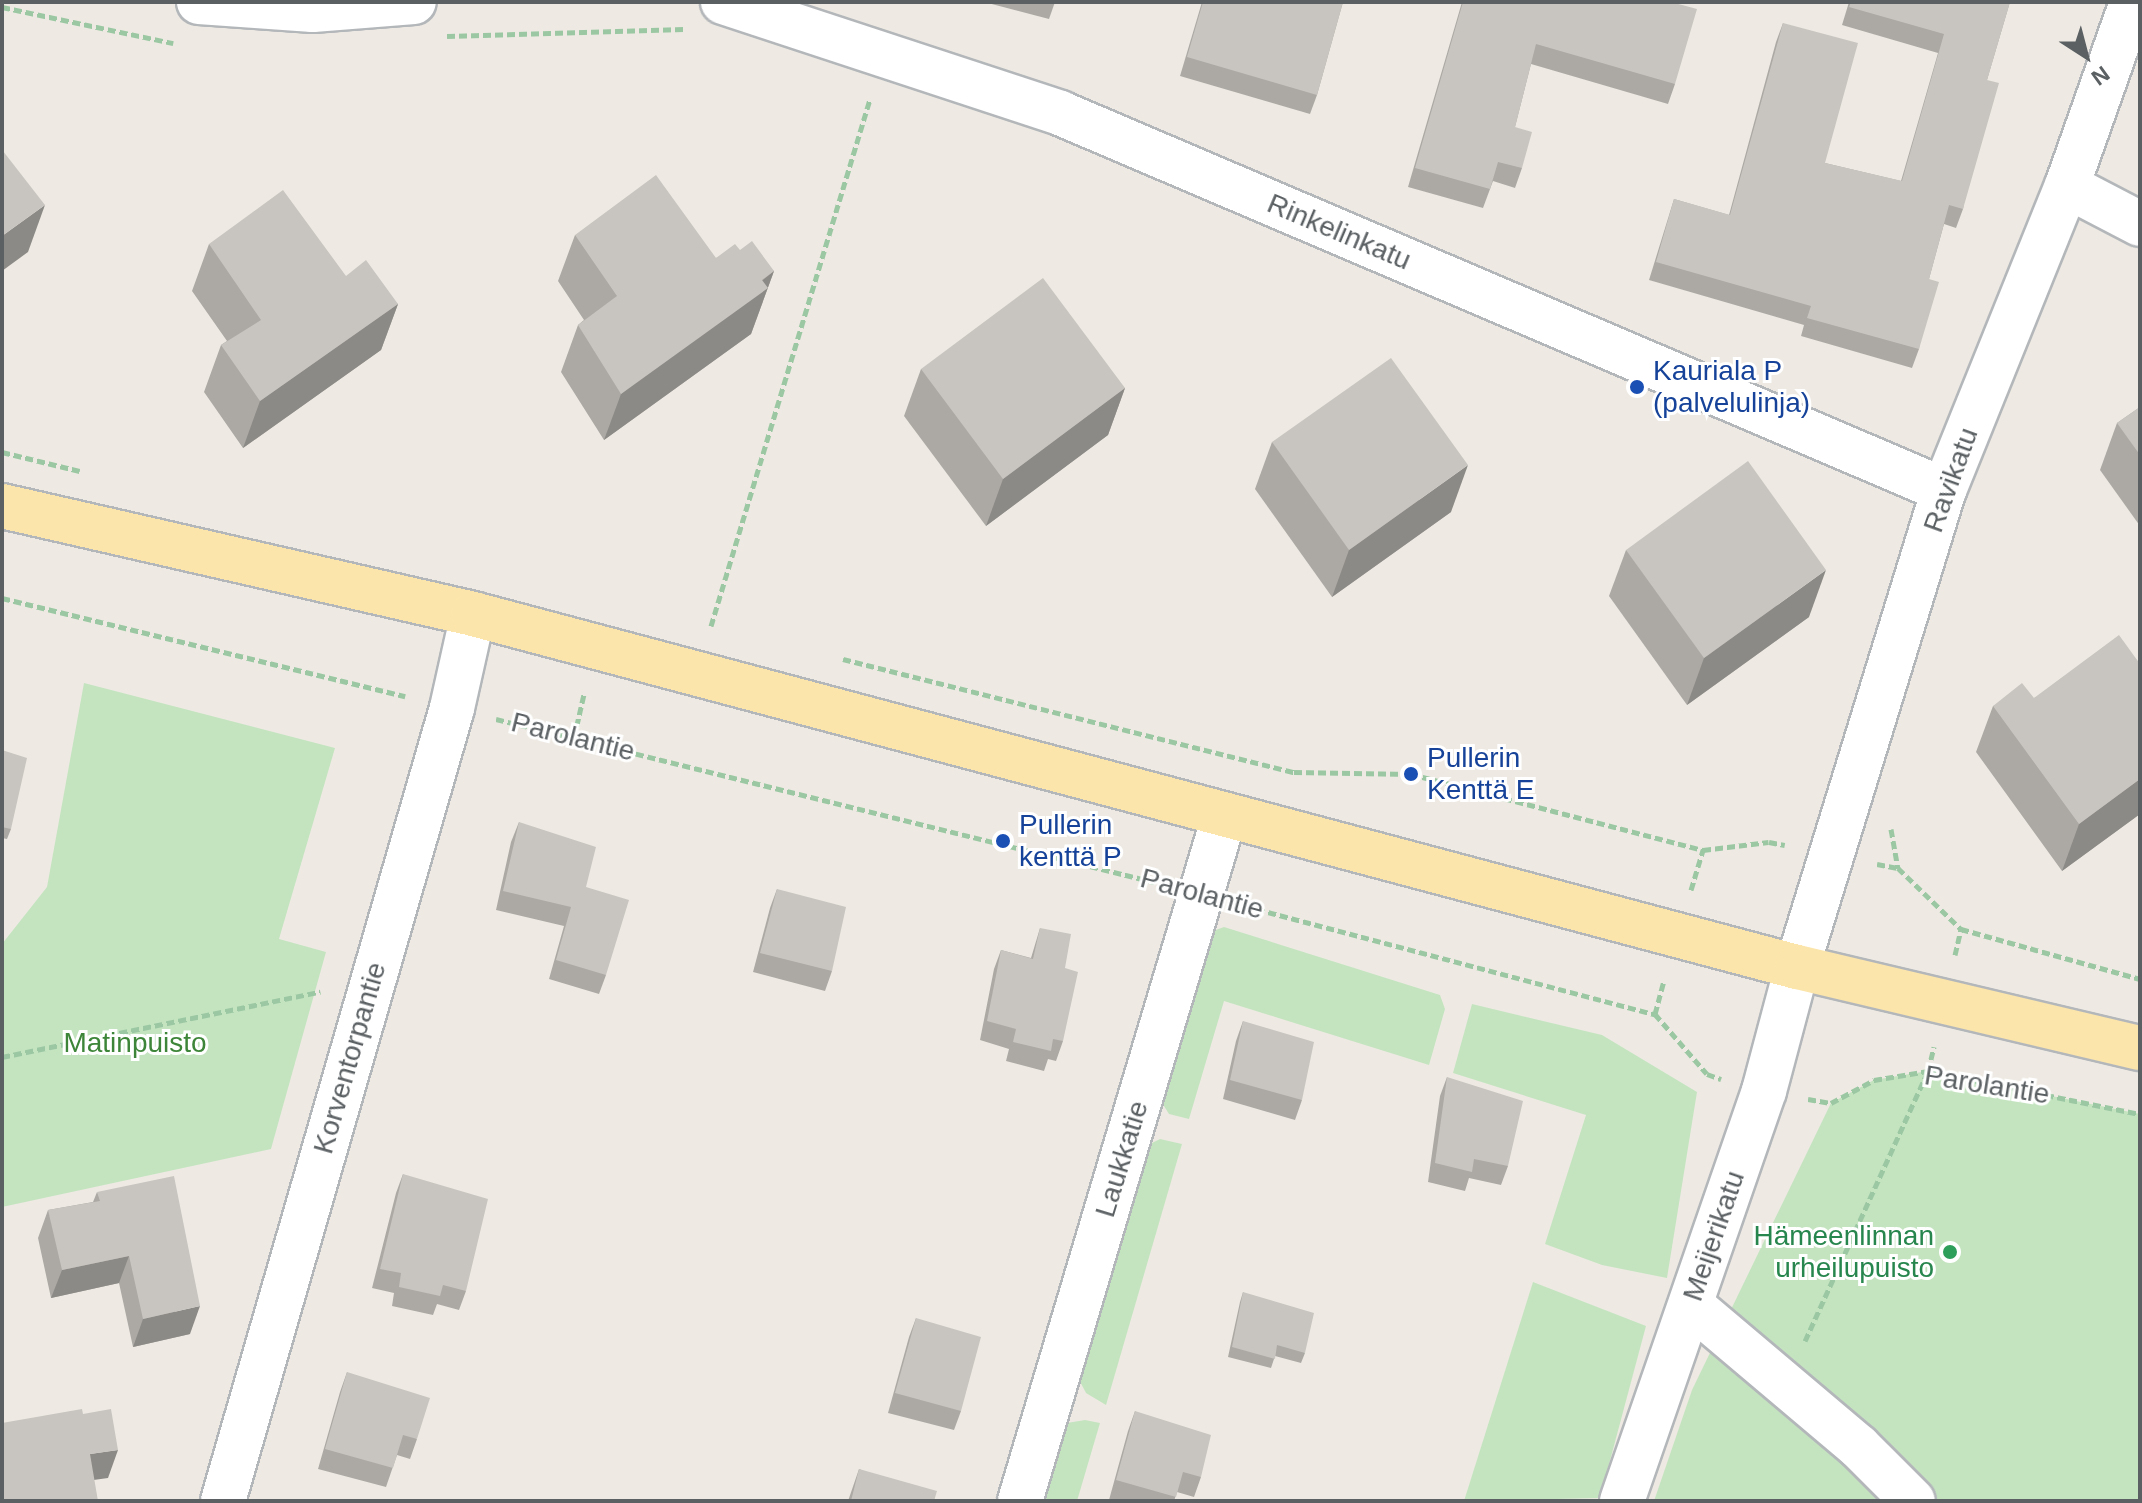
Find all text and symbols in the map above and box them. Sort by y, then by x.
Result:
north arrow [2046,16,2126,96]
text: N [2087,61,2114,91]
street label: Rinkelinkatu [1262,187,1416,277]
place label: Kauriala P (palvelulinja) [1653,354,1810,420]
marker: Kauriala P (palvelulinja) [1628,378,1646,396]
street label: Ravikatu [1917,423,1985,537]
street label: Parolantie [508,705,638,769]
place label: Pullerin Kenttä E [1427,741,1534,807]
marker: Pullerin Kenttä E [1402,765,1420,783]
place label: Pullerin kenttä P [1019,808,1122,874]
marker: Pullerin kenttä P [994,832,1012,850]
street label: Parolantie [1137,861,1267,927]
street label: Korventorpantie [307,958,393,1158]
park label: Matinpuisto [63,1026,207,1060]
street label: Parolantie [1922,1059,2052,1111]
street label: Laukkatie [1088,1097,1156,1221]
street label: Meijerikatu [1676,1167,1752,1305]
place label: Hämeenlinnan urheilupuisto [1753,1219,1934,1285]
marker: Hämeenlinnan urheilupuisto [1941,1243,1959,1261]

